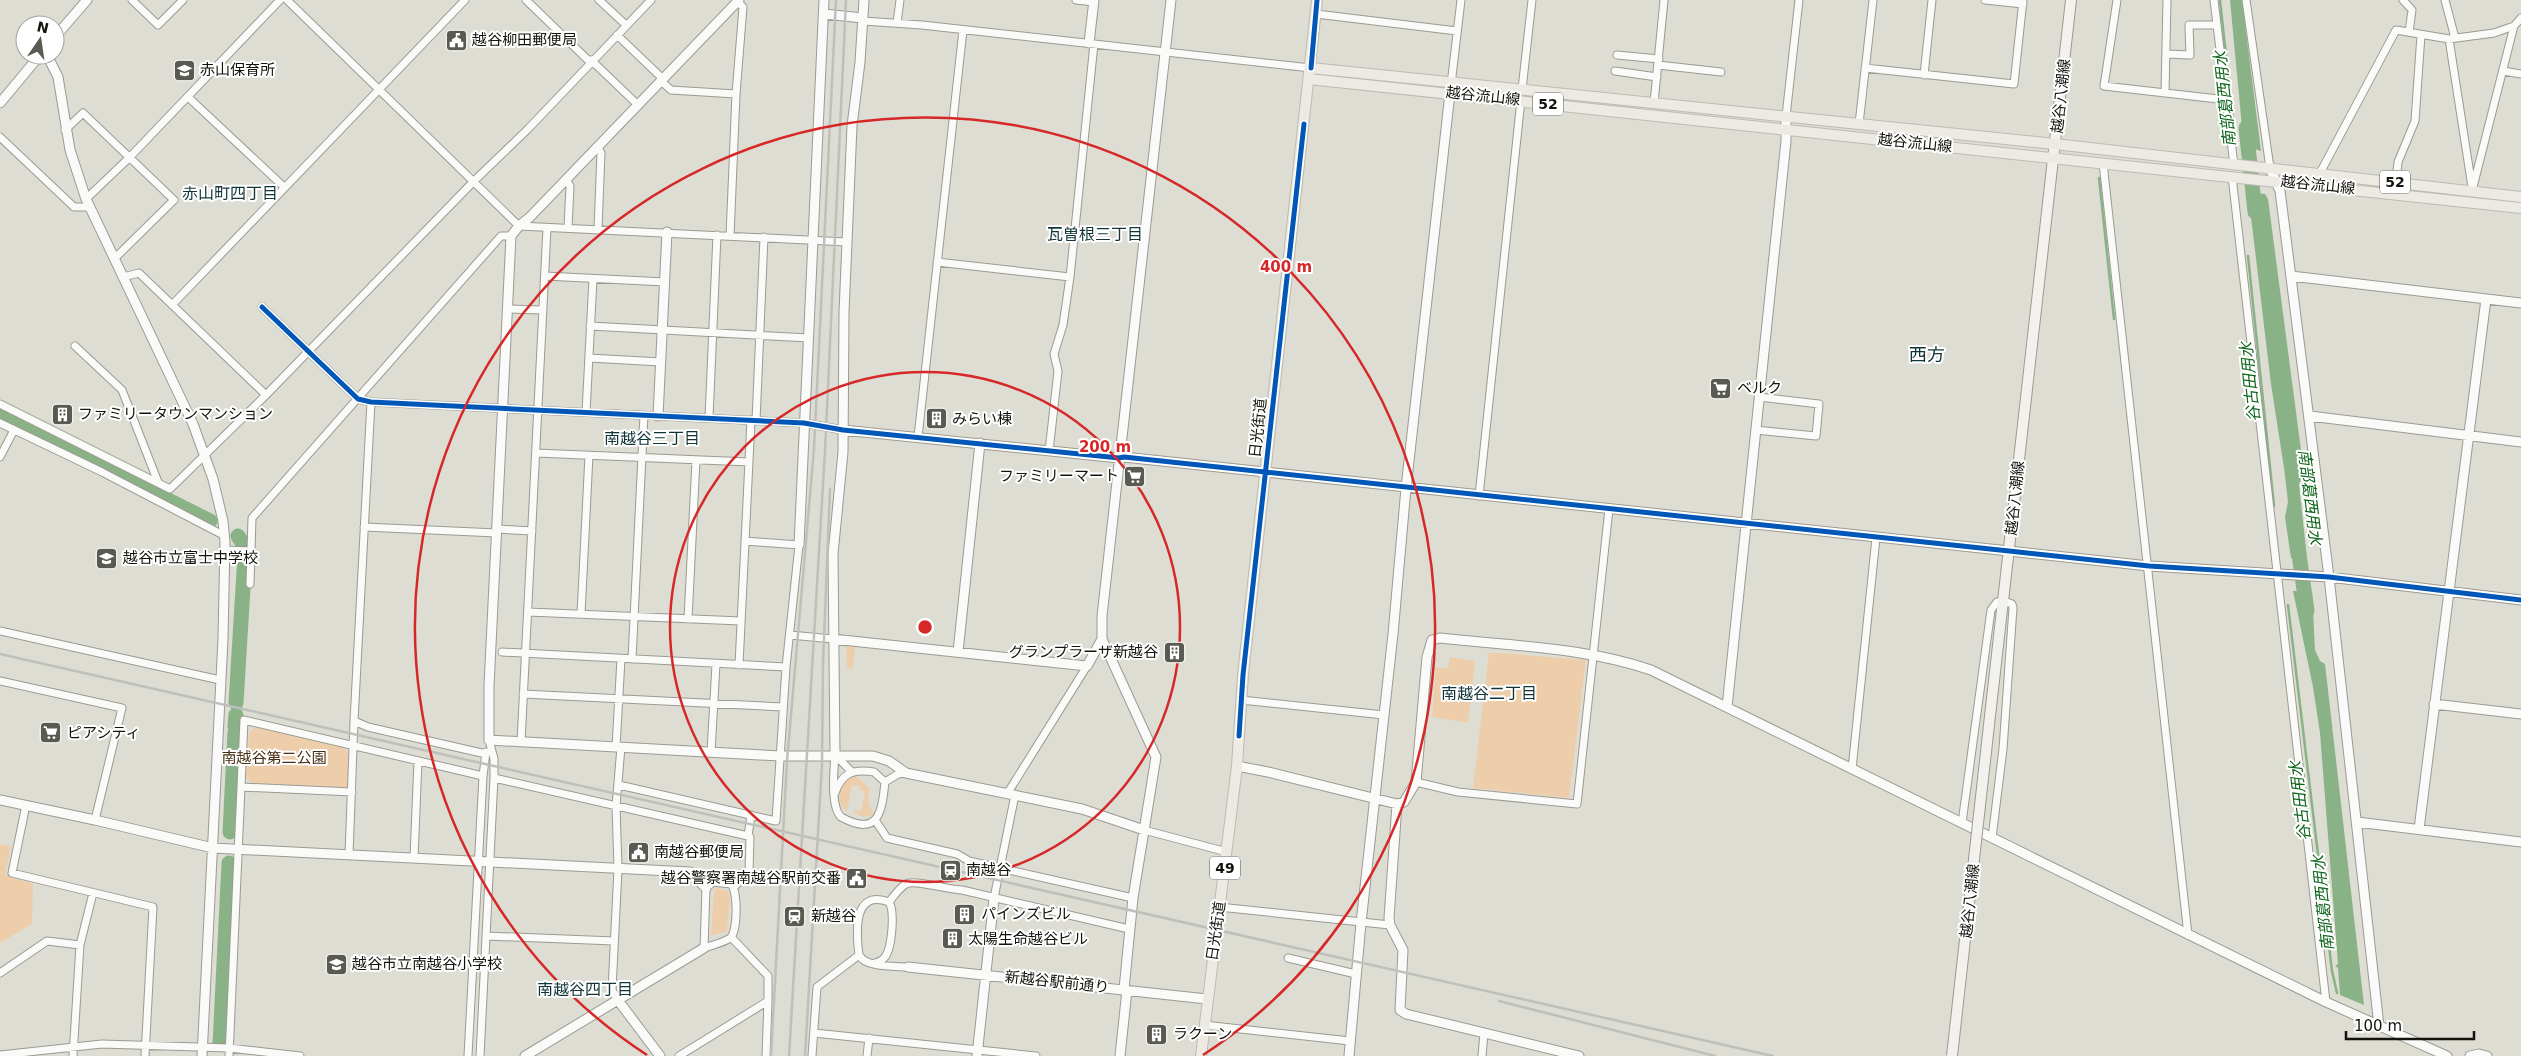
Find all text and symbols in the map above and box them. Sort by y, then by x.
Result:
north arrow [15,15,65,65]
text: N [35,18,50,36]
public building icon: 越谷柳田郵便局 [444,28,468,52]
place label: 越谷柳田郵便局 [471,31,577,49]
water label: 南部葛西用水 [2210,48,2239,148]
school or university icon: 赤山保育所 [172,58,196,82]
street label: 越谷八潮線 [2048,58,2074,135]
place label: 赤山保育所 [200,61,275,79]
street label: 越谷流山線 [1444,83,1521,109]
road number: 52 [1533,92,1563,116]
street label: 越谷流山線 [1876,130,1953,156]
road number: 52 [2380,170,2410,193]
street label: 越谷流山線 [2279,172,2356,198]
district label: 赤山町四丁目 [182,184,278,203]
district label: 瓦曽根三丁目 [1047,225,1143,244]
text: 400 m [1260,258,1312,276]
water label: 谷古田用水 [2236,339,2264,423]
district label: 西方 [1909,344,1945,365]
supermarket icon: ベルク [1709,376,1733,400]
place label: ベルク [1737,379,1782,397]
street label: 日光街道 [1246,397,1270,459]
building icon: ファミリータウンマンション [50,402,74,426]
place label: ファミリータウンマンション [78,405,273,423]
building icon: みらい棟 [924,407,948,431]
place label: みらい棟 [952,410,1012,428]
district label: 南越谷三丁目 [604,429,700,448]
text: 200 m [1079,438,1131,456]
water label: 南部葛西用水 [2295,448,2326,548]
street label: 越谷八潮線 [2002,460,2028,537]
supermarket icon: ファミリーマート [1123,464,1147,488]
place label: ファミリーマート [999,467,1119,485]
school or university icon: 越谷市立富士中学校 [95,546,119,570]
place label: 越谷市立富士中学校 [122,549,258,567]
centre of rings [916,618,934,636]
building icon: グランプラーザ新越谷 [1162,640,1186,664]
place label: グランプラーザ新越谷 [1009,643,1158,661]
district label: 南越谷二丁目 [1441,684,1537,703]
supermarket icon: ピアシティ [39,721,63,745]
place label: ピアシティ [67,724,141,742]
park label: 南越谷第二公園 [221,749,327,767]
water label: 谷古田用水 [2285,758,2314,842]
public building icon: 南越谷郵便局 [626,840,650,864]
place label: 南越谷郵便局 [654,843,744,861]
water label: 南部葛西用水 [2308,852,2337,952]
road number: 49 [1210,856,1240,880]
station icon: 南越谷 [938,858,962,882]
place label: 南越谷 [966,861,1011,879]
street label: 越谷八潮線 [1957,863,1983,940]
public building icon: 越谷警察署南越谷駅前交番 [845,866,869,890]
place label: 越谷警察署南越谷駅前交番 [660,869,841,887]
street label: 日光街道 [1203,900,1229,962]
building icon: パインズビル [953,902,977,926]
station icon: 新越谷 [783,904,807,928]
place label: パインズビル [981,905,1071,923]
place label: 新越谷 [811,907,856,925]
building icon: 太陽生命越谷ビル [940,927,964,951]
place label: 太陽生命越谷ビル [968,930,1088,948]
school or university icon: 越谷市立南越谷小学校 [324,952,348,976]
place label: 越谷市立南越谷小学校 [351,955,502,973]
street label: 新越谷駅前通り [1004,968,1110,996]
district label: 南越谷四丁目 [537,980,633,999]
scale bar [2346,1008,2474,1040]
text: 100 m [2354,1017,2402,1035]
building icon: ラクーン [1145,1022,1169,1046]
place label: ラクーン [1173,1025,1232,1043]

